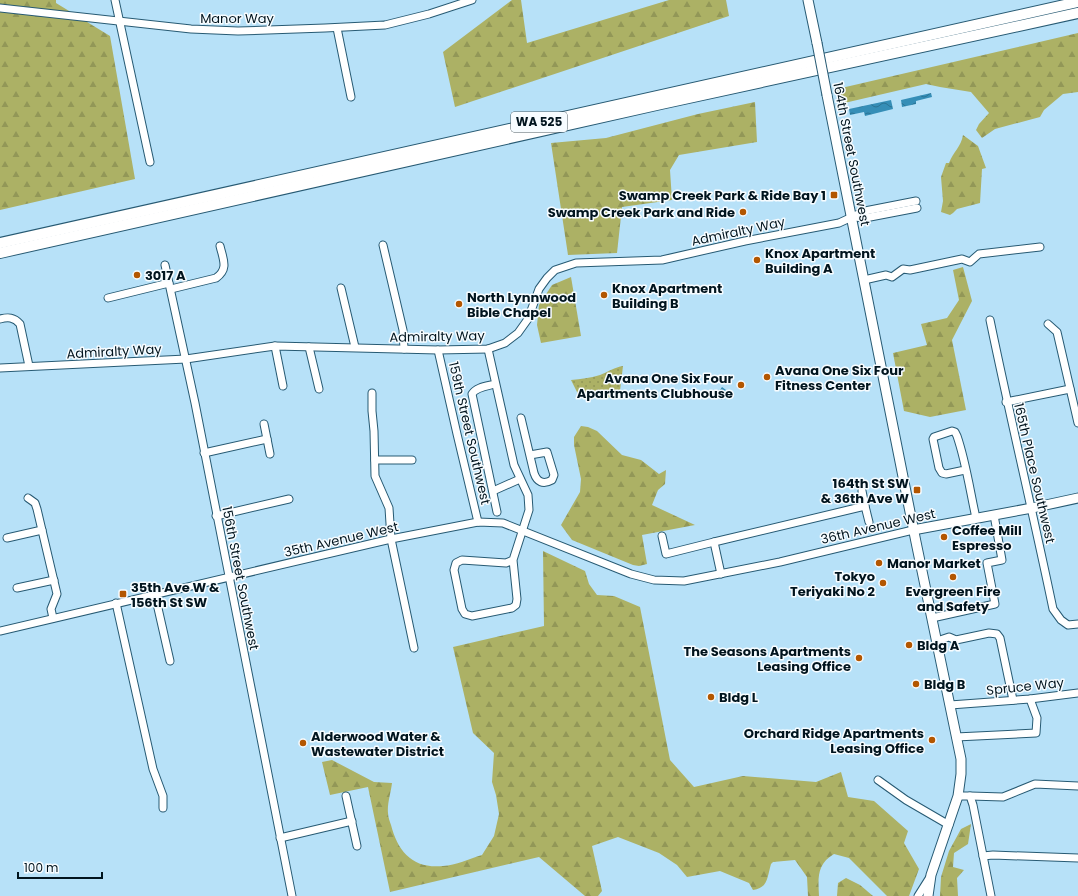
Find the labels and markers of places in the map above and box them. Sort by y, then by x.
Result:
place label: Swamp Creek Park & Ride Bay 1 [619,186,826,205]
marker: Swamp Creek Park & Ride Bay 1 [829,190,839,200]
place label: Swamp Creek Park and Ride [548,203,735,222]
marker: Swamp Creek Park and Ride [738,207,748,217]
place label: Knox Apartment Building A [765,244,875,278]
marker: Knox Apartment Building A [752,255,762,265]
place label: 3017 A [145,266,186,285]
marker: 3017 A [132,270,142,280]
place label: Knox Apartment Building B [612,279,722,313]
place label: North Lynnwood Bible Chapel [467,288,576,322]
marker: Knox Apartment Building B [599,290,609,300]
marker: North Lynnwood Bible Chapel [454,299,464,309]
place label: Avana One Six Four Fitness Center [775,361,904,395]
place label: Avana One Six Four Apartments Clubhouse [577,369,733,403]
marker: Avana One Six Four Fitness Center [762,372,772,382]
marker: Avana One Six Four Apartments Clubhouse [736,380,746,390]
place label: 164th St SW & 36th Ave W [821,474,909,508]
marker: 164th St SW & 36th Ave W [912,485,922,495]
place label: Coffee Mill Espresso [952,521,1022,555]
marker: Coffee Mill Espresso [939,532,949,542]
place label: Manor Market [887,554,981,573]
marker: Manor Market [874,558,884,568]
place label: Tokyo Teriyaki No 2 [790,567,876,601]
marker: Evergreen Fire and Safety [948,572,958,582]
place label: 35th Ave W & 156th St SW [131,578,220,612]
marker: Tokyo Teriyaki No 2 [878,578,888,588]
place label: Evergreen Fire and Safety [905,582,1001,616]
marker: 35th Ave W & 156th St SW [118,589,128,599]
place label: Bldg A [917,636,960,655]
marker: Bldg A [904,640,914,650]
place label: The Seasons Apartments Leasing Office [684,642,851,676]
marker: The Seasons Apartments Leasing Office [854,653,864,663]
place label: Bldg B [924,675,966,694]
marker: Bldg B [911,679,921,689]
place label: Bldg L [719,688,758,707]
marker: Bldg L [706,692,716,702]
place label: Orchard Ridge Apartments Leasing Office [744,724,924,758]
place label: Alderwood Water & Wastewater District [311,727,444,761]
marker: Orchard Ridge Apartments Leasing Office [927,735,937,745]
marker: Alderwood Water & Wastewater District [298,738,308,748]

